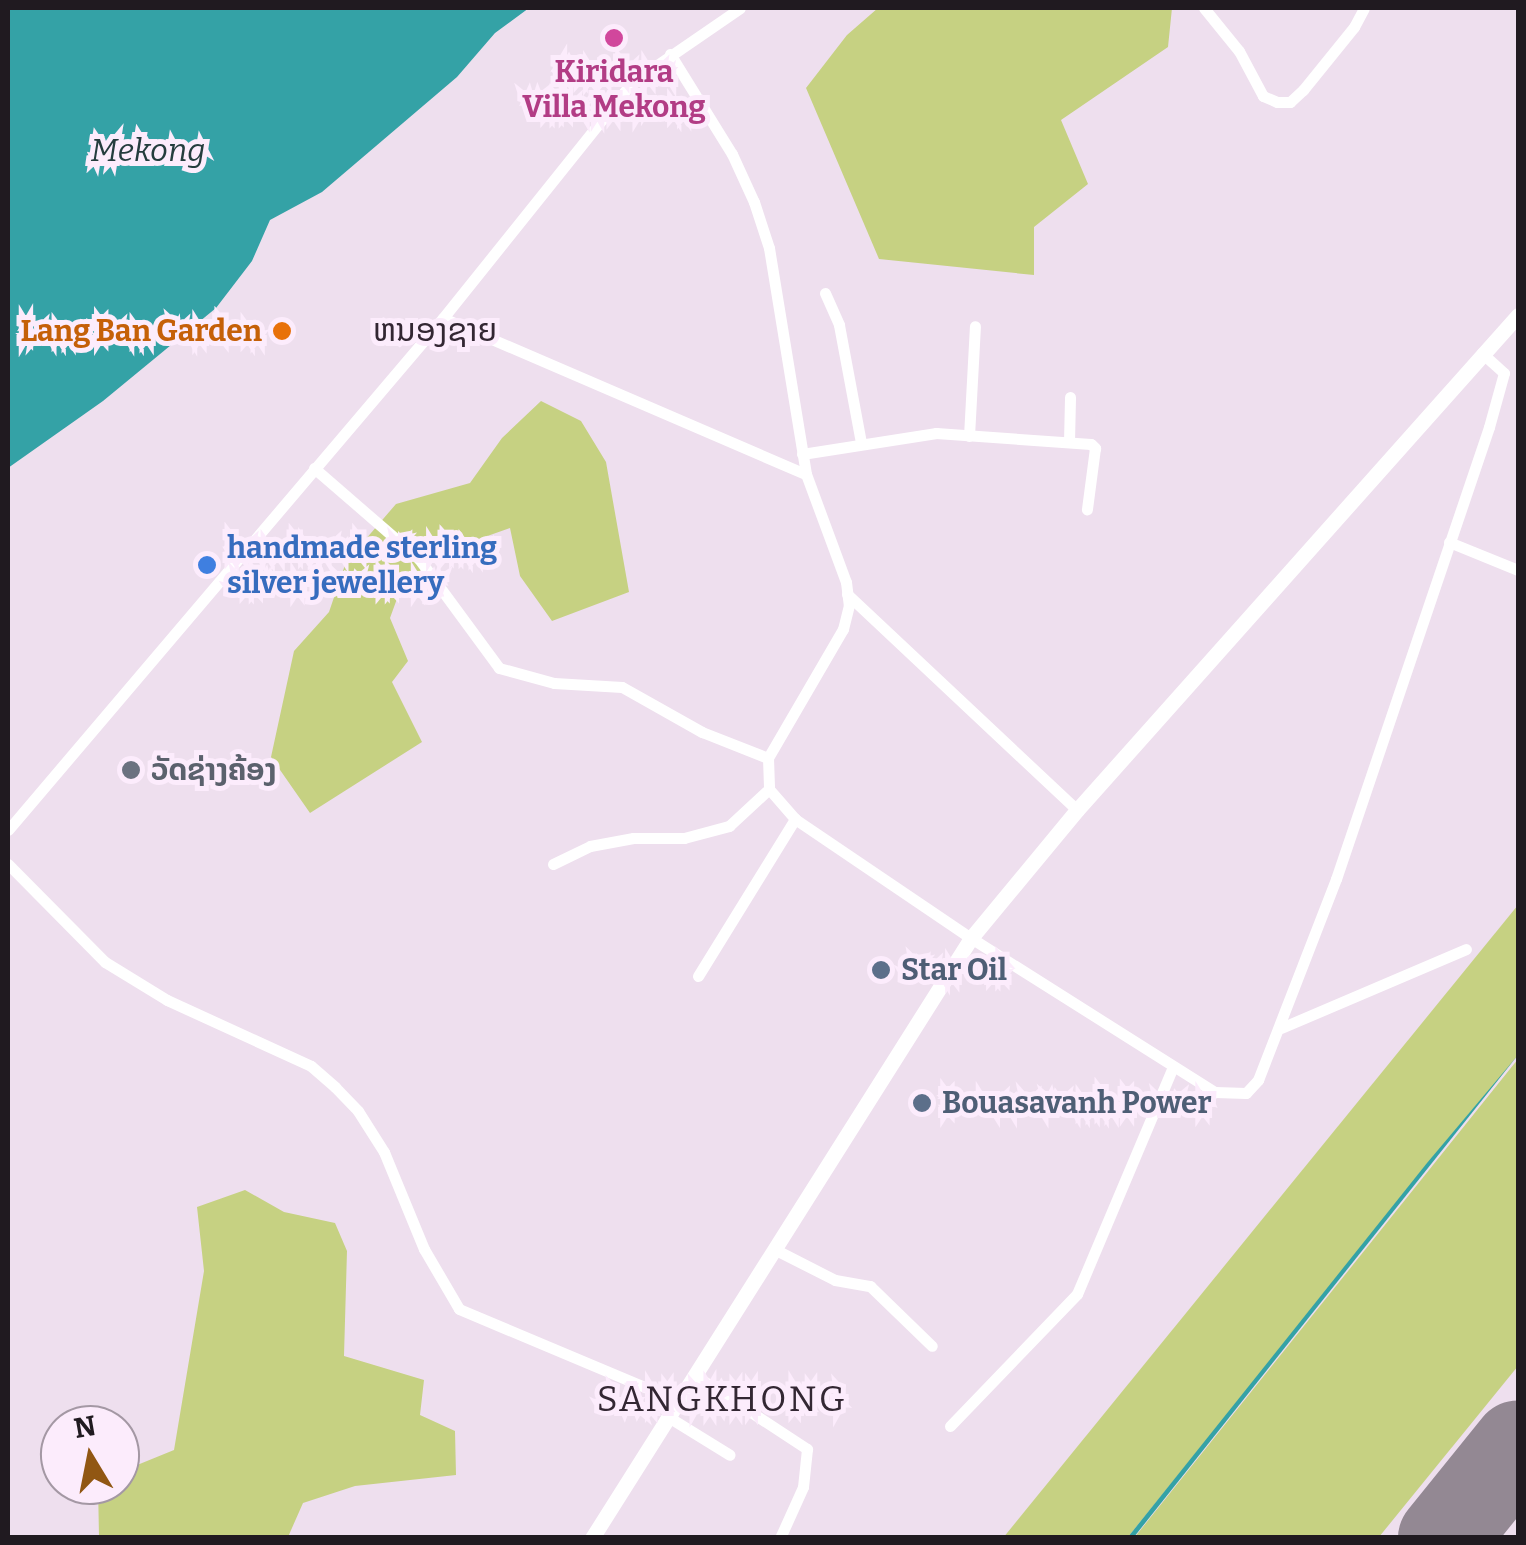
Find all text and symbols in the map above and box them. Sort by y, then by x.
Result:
marker: Kiridara Villa Mekong [603,27,625,49]
place label: Kiridara Villa Mekong [522,54,706,124]
water label: Mekong [90,131,206,169]
district label: ຫນອງຊາຍ [373,311,497,349]
place label: Lang Ban Garden [20,313,262,349]
marker: Lang Ban Garden [271,320,293,342]
place label: handmade sterling silver jewellery [227,530,497,600]
marker: handmade sterling silver jewellery [196,554,218,576]
place label: ວັດຊ່າງຄ້ອງ [151,752,276,788]
marker: ວັດຊ່າງຄ້ອງ [120,759,142,781]
place label: Star Oil [901,952,1007,988]
marker: Star Oil [870,959,892,981]
place label: Bouasavanh Power [942,1085,1212,1121]
marker: Bouasavanh Power [911,1092,933,1114]
district label: SANGKHONG [597,1378,847,1420]
north arrow [40,1405,140,1505]
text: N [72,1409,99,1445]

